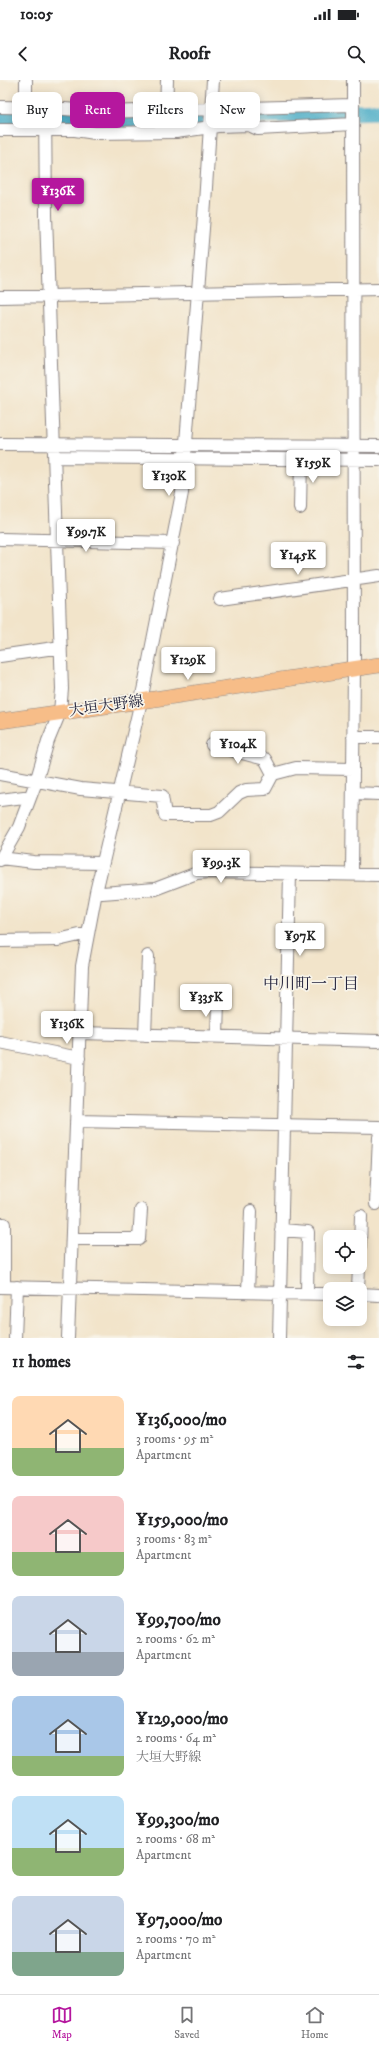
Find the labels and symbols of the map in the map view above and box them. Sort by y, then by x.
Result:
pin: ¥136K [30,178,86,212]
pin: ¥159K [285,450,341,484]
pin: ¥130K [141,463,197,497]
pin: ¥99.7K [53,519,119,553]
pin: ¥145K [270,542,326,576]
pin: ¥129K [160,647,216,681]
street label: 大垣大野線 [68,691,144,721]
pin: ¥104K [210,731,266,765]
pin: ¥99.3K [188,850,254,884]
pin: ¥97K [276,923,324,957]
district label: 中川町一丁目 [263,974,359,994]
pin: ¥335K [178,984,234,1018]
pin: ¥136K [39,1011,95,1045]

